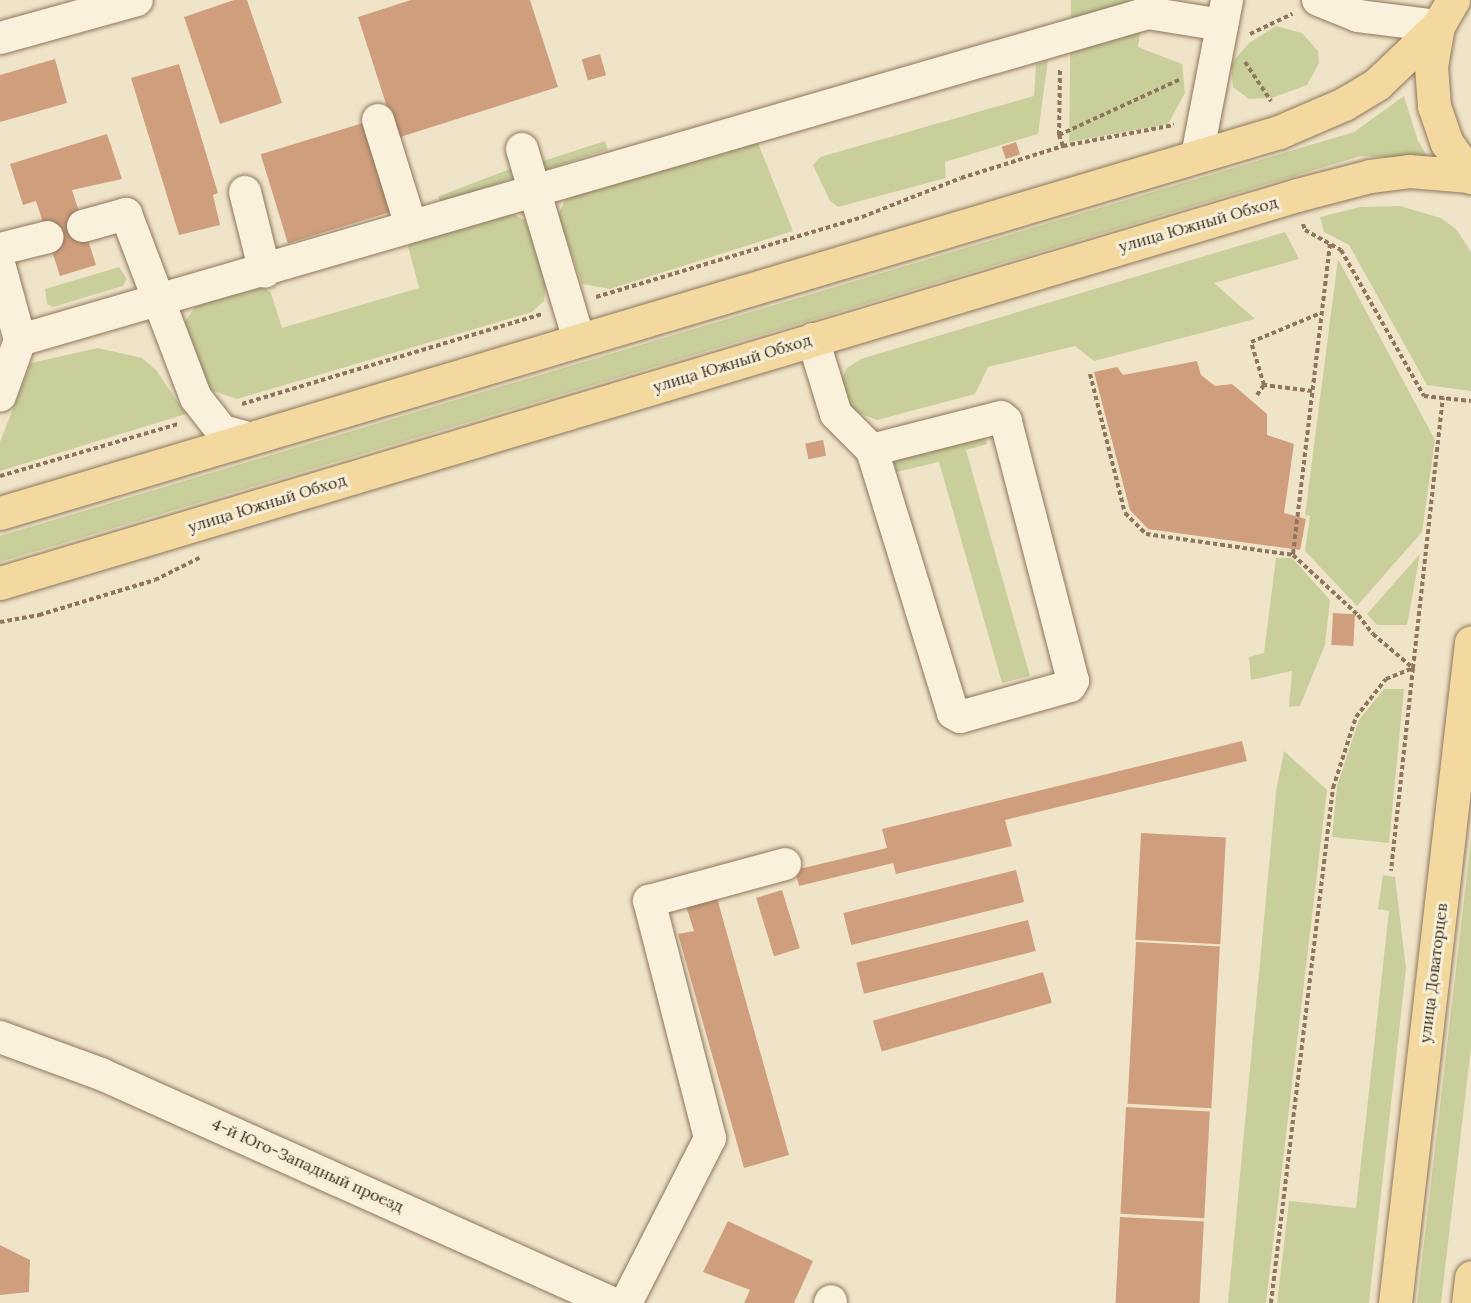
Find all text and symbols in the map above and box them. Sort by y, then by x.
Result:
street label: улица Южный Обход [1116,192,1280,256]
street label: улица Южный Обход [650,330,814,396]
street label: улица Южный Обход [185,470,349,536]
street label: улица Доваторцев [1415,902,1451,1044]
street label: 4-й Юго-Западный проезд [209,1114,407,1216]

